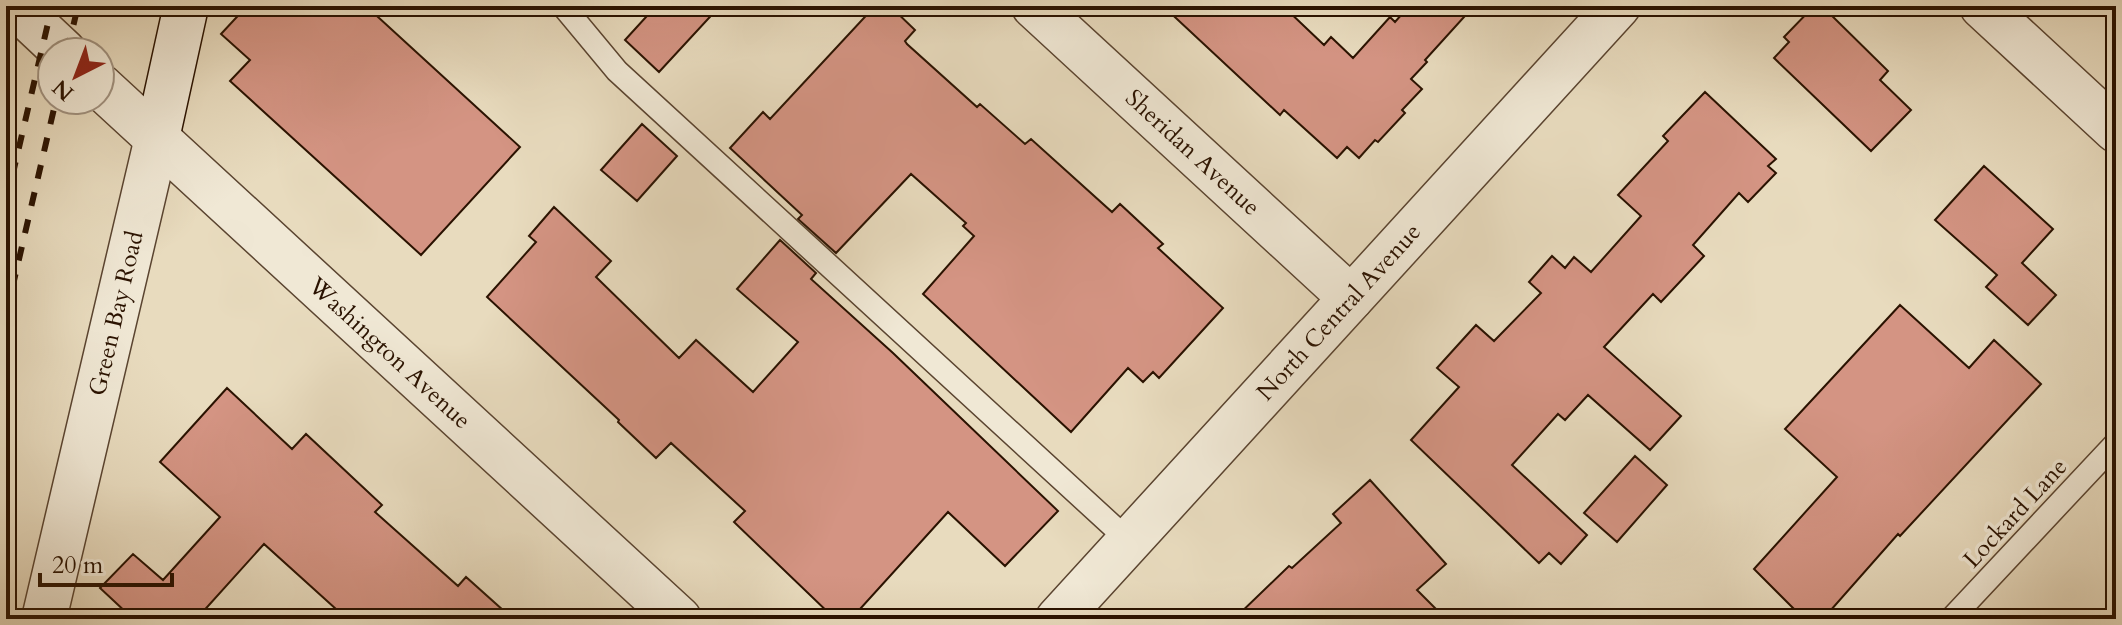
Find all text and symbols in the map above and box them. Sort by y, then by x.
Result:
north arrow [36,36,116,116]
text: N [46,73,80,108]
street label: Sheridan Avenue [1118,82,1267,223]
street label: North Central Avenue [1249,216,1429,408]
street label: Green Bay Road [81,228,152,399]
street label: Washington Avenue [300,269,478,437]
street label: Lockard Lane [1956,451,2075,575]
scale bar [40,537,172,587]
text: 20 m [52,549,104,582]

